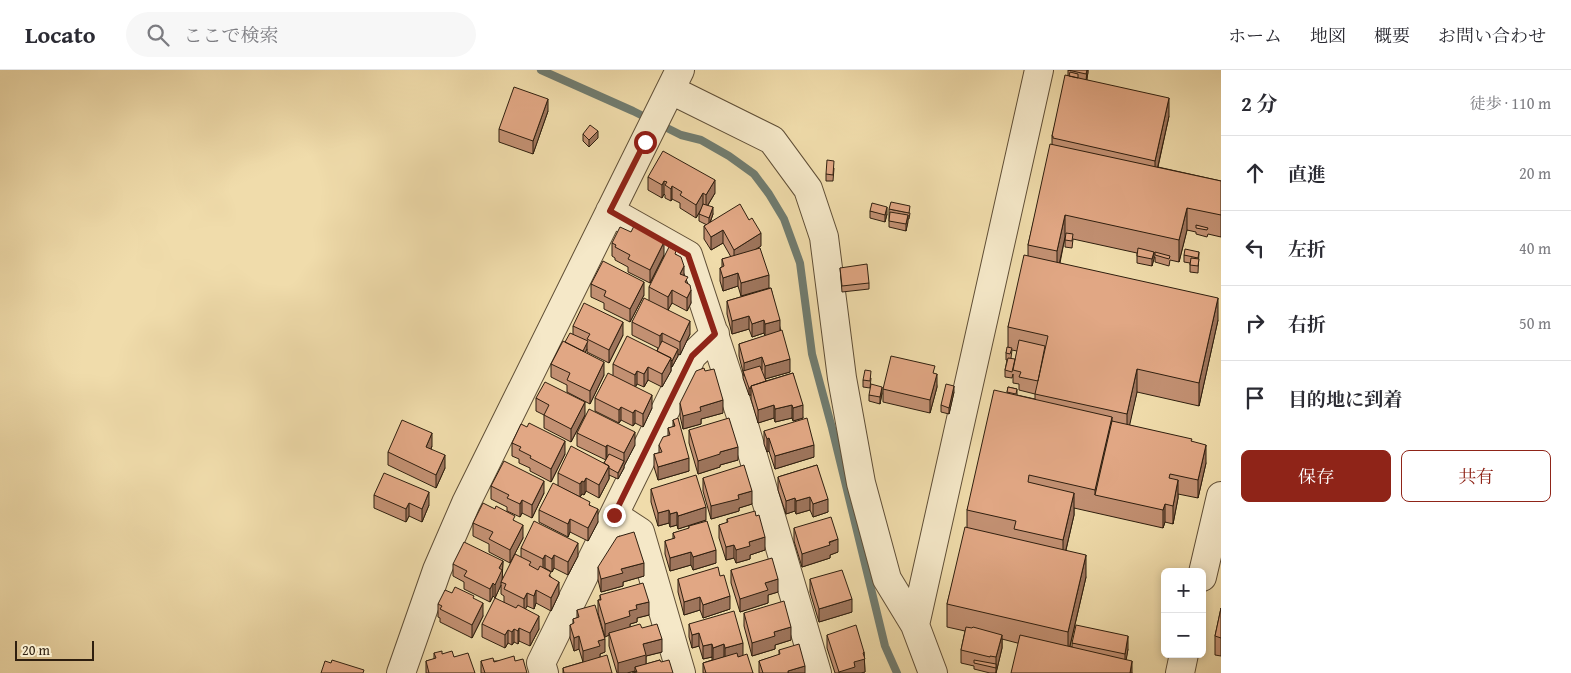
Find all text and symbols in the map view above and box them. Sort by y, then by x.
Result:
search box [126,12,476,57]
text: Locato [25,17,96,52]
icon: search [144,21,172,49]
text: ここで検索 [184,21,279,49]
text: ホーム [1228,22,1282,49]
text: 地図 [1310,22,1346,49]
text: 概要 [1374,22,1410,49]
text: お問い合わせ [1438,22,1546,49]
text: 2 分 [1241,88,1278,119]
text: 徒歩 · 110 m [1470,91,1551,115]
route start [634,131,657,154]
icon: ahead [1241,159,1269,187]
text: 直進 [1288,160,1326,188]
text: 20 m [1519,161,1551,185]
icon: left [1241,234,1269,262]
text: 左折 [1288,235,1326,263]
text: 40 m [1519,236,1551,260]
icon: right [1241,309,1269,337]
text: 右折 [1288,310,1326,338]
text: 50 m [1519,311,1551,335]
icon: arrive [1241,384,1269,412]
text: 目的地に到着 [1288,385,1402,413]
button: 保存 [1241,450,1391,502]
button: 共有 [1401,450,1551,502]
route end [603,504,626,527]
map controls [1161,568,1206,658]
button: + [1161,568,1206,613]
button: − [1161,613,1206,658]
scale bar [15,638,94,661]
text: 20 m [22,640,50,660]

